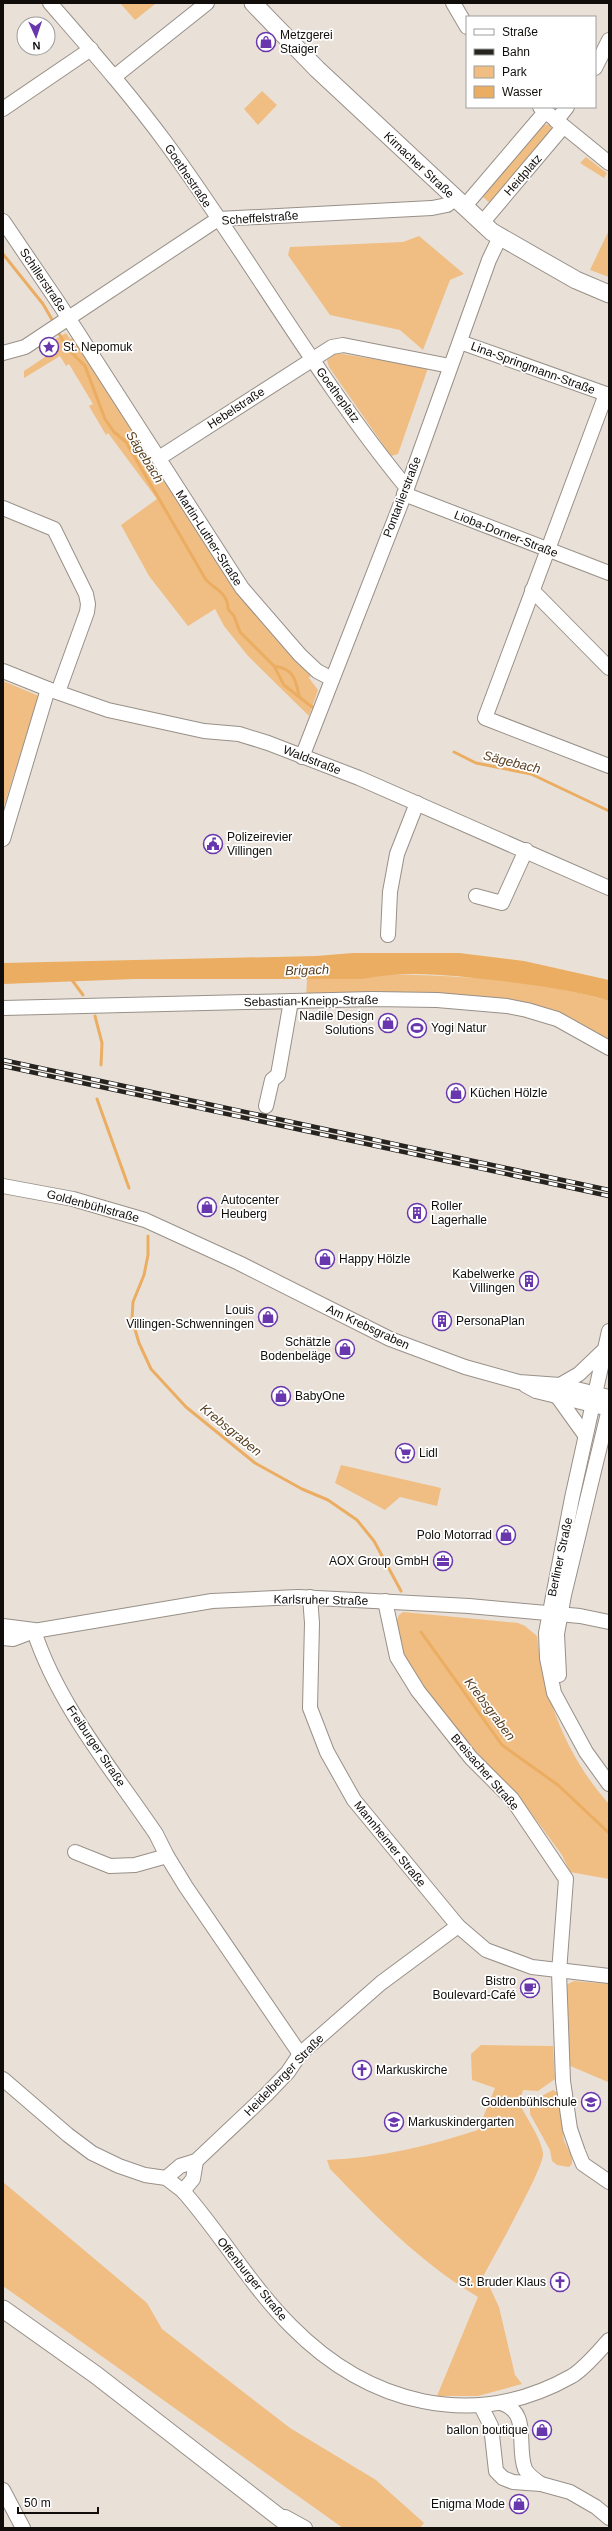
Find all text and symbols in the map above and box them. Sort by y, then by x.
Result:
north arrow [16,16,56,56]
legend [466,16,596,108]
text: Straße [502,25,538,39]
place label: Metzgerei Staiger [280,28,333,56]
shop icon: Metzgerei Staiger [255,31,277,53]
text: N [32,40,41,52]
text: Bahn [502,45,530,59]
text: Park [502,65,528,79]
text: Wasser [502,85,542,99]
street label: Kirnacher Straße [381,129,457,201]
street label: Goethestraße [162,142,214,211]
street label: Heidplatz [501,152,545,198]
street label: Scheffelstraße [221,208,299,228]
street label: Schillerstraße [17,246,69,315]
place icon: St. Nepomuk [38,336,60,358]
street label: Lina-Springmann-Straße [469,339,597,397]
place label: St. Nepomuk [63,340,133,354]
street label: Goetheplatz [313,365,363,425]
street label: Hebelstraße [205,384,267,432]
water label: Sägebach [123,428,167,486]
street label: Pontarlierstraße [380,454,424,539]
street label: Martin-Luther-Straße [173,487,245,589]
street label: Lioba-Dorner-Straße [452,508,560,560]
street label: Waldstraße [281,743,343,778]
water label: Sägebach [482,748,542,776]
place label: Polizeirevier Villingen [227,830,292,858]
public building icon: Polizeirevier Villingen [202,833,224,855]
water label: Brigach [285,962,329,978]
street label: Sebastian-Kneipp-Straße [244,993,379,1009]
place label: Nadile Design Solutions [299,1009,374,1037]
shop icon: Nadile Design Solutions [377,1012,399,1034]
sports icon: Yogi Natur [406,1017,428,1039]
place label: Yogi Natur [431,1021,487,1035]
shop icon: Küchen Hölzle [445,1082,467,1104]
place label: Küchen Hölzle [470,1086,548,1100]
street label: Goldenbühlstraße [45,1187,141,1225]
place label: Autocenter Heuberg [221,1193,279,1221]
shop icon: Autocenter Heuberg [196,1196,218,1218]
place label: Roller Lagerhalle [431,1199,487,1227]
building icon: Roller Lagerhalle [406,1202,428,1224]
shop icon: Happy Hölzle [314,1248,336,1270]
place label: Happy Hölzle [339,1252,411,1266]
place label: Kabelwerke Villingen [452,1267,515,1295]
building icon: Kabelwerke Villingen [518,1270,540,1292]
street label: Am Krebsgraben [324,1302,412,1352]
place label: Louis Villingen-Schwenningen [126,1303,254,1331]
shop icon: Louis Villingen-Schwenningen [257,1306,279,1328]
building icon: PersonaPlan [431,1310,453,1332]
place label: PersonaPlan [456,1314,525,1328]
place label: Schätzle Bodenbeläge [260,1335,331,1363]
shop icon: Schätzle Bodenbeläge [334,1338,356,1360]
shop icon: BabyOne [270,1385,292,1407]
place label: BabyOne [295,1389,345,1403]
water label: Krebsgraben [197,1401,265,1459]
supermarket icon: Lidl [394,1442,416,1464]
place label: Lidl [419,1446,438,1460]
street label: Berliner Straße [545,1516,575,1598]
shop icon: Polo Motorrad [495,1524,517,1546]
place label: Polo Motorrad [417,1528,492,1542]
office icon: AOX Group GmbH [432,1550,454,1572]
place label: AOX Group GmbH [329,1554,429,1568]
street label: Karlsruher Straße [274,1592,369,1608]
water label: Krebsgraben [462,1675,518,1743]
street label: Freiburger Straße [64,1703,128,1789]
street label: Breisacher Straße [448,1731,522,1813]
street label: Mannheimer Straße [351,1798,429,1890]
place label: Bistro Boulevard-Café [433,1974,516,2002]
cafe icon: Bistro Boulevard-Café [519,1977,541,1999]
street label: Heidelberger Straße [241,2031,327,2119]
church icon: Markuskirche [351,2059,373,2081]
place label: Markuskirche [376,2063,448,2077]
school or university icon: Goldenbühlschule [580,2091,602,2113]
place label: Goldenbühlschule [481,2095,577,2109]
school or university icon: Markuskindergarten [383,2111,405,2133]
place label: Markuskindergarten [408,2115,514,2129]
street label: Offenburger Straße [214,2235,290,2324]
church icon: St. Bruder Klaus [549,2271,571,2293]
place label: St. Bruder Klaus [459,2275,546,2289]
shop icon: ballon boutique [531,2419,553,2441]
place label: ballon boutique [447,2423,528,2437]
scale bar [18,2489,98,2515]
shop icon: Enigma Mode [508,2493,530,2515]
text: 50 m [24,2496,51,2510]
place label: Enigma Mode [431,2497,505,2511]

